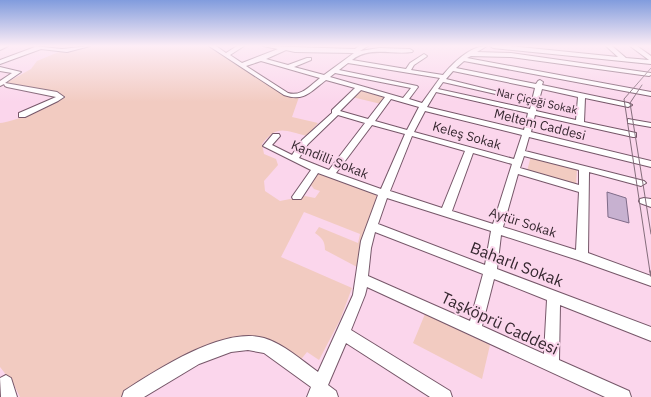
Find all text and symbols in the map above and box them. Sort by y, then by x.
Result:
street label: Nar Çiçeği Sokak [495,85,579,117]
street label: Meltem Caddesi [492,105,588,144]
street label: Keleş Sokak [431,118,503,153]
street label: Kandilli Sokak [289,136,371,183]
street label: Aytür Sokak [487,204,559,241]
street label: Baharlı Sokak [468,237,567,291]
street label: Taşköprü Caddesi [438,287,562,359]

